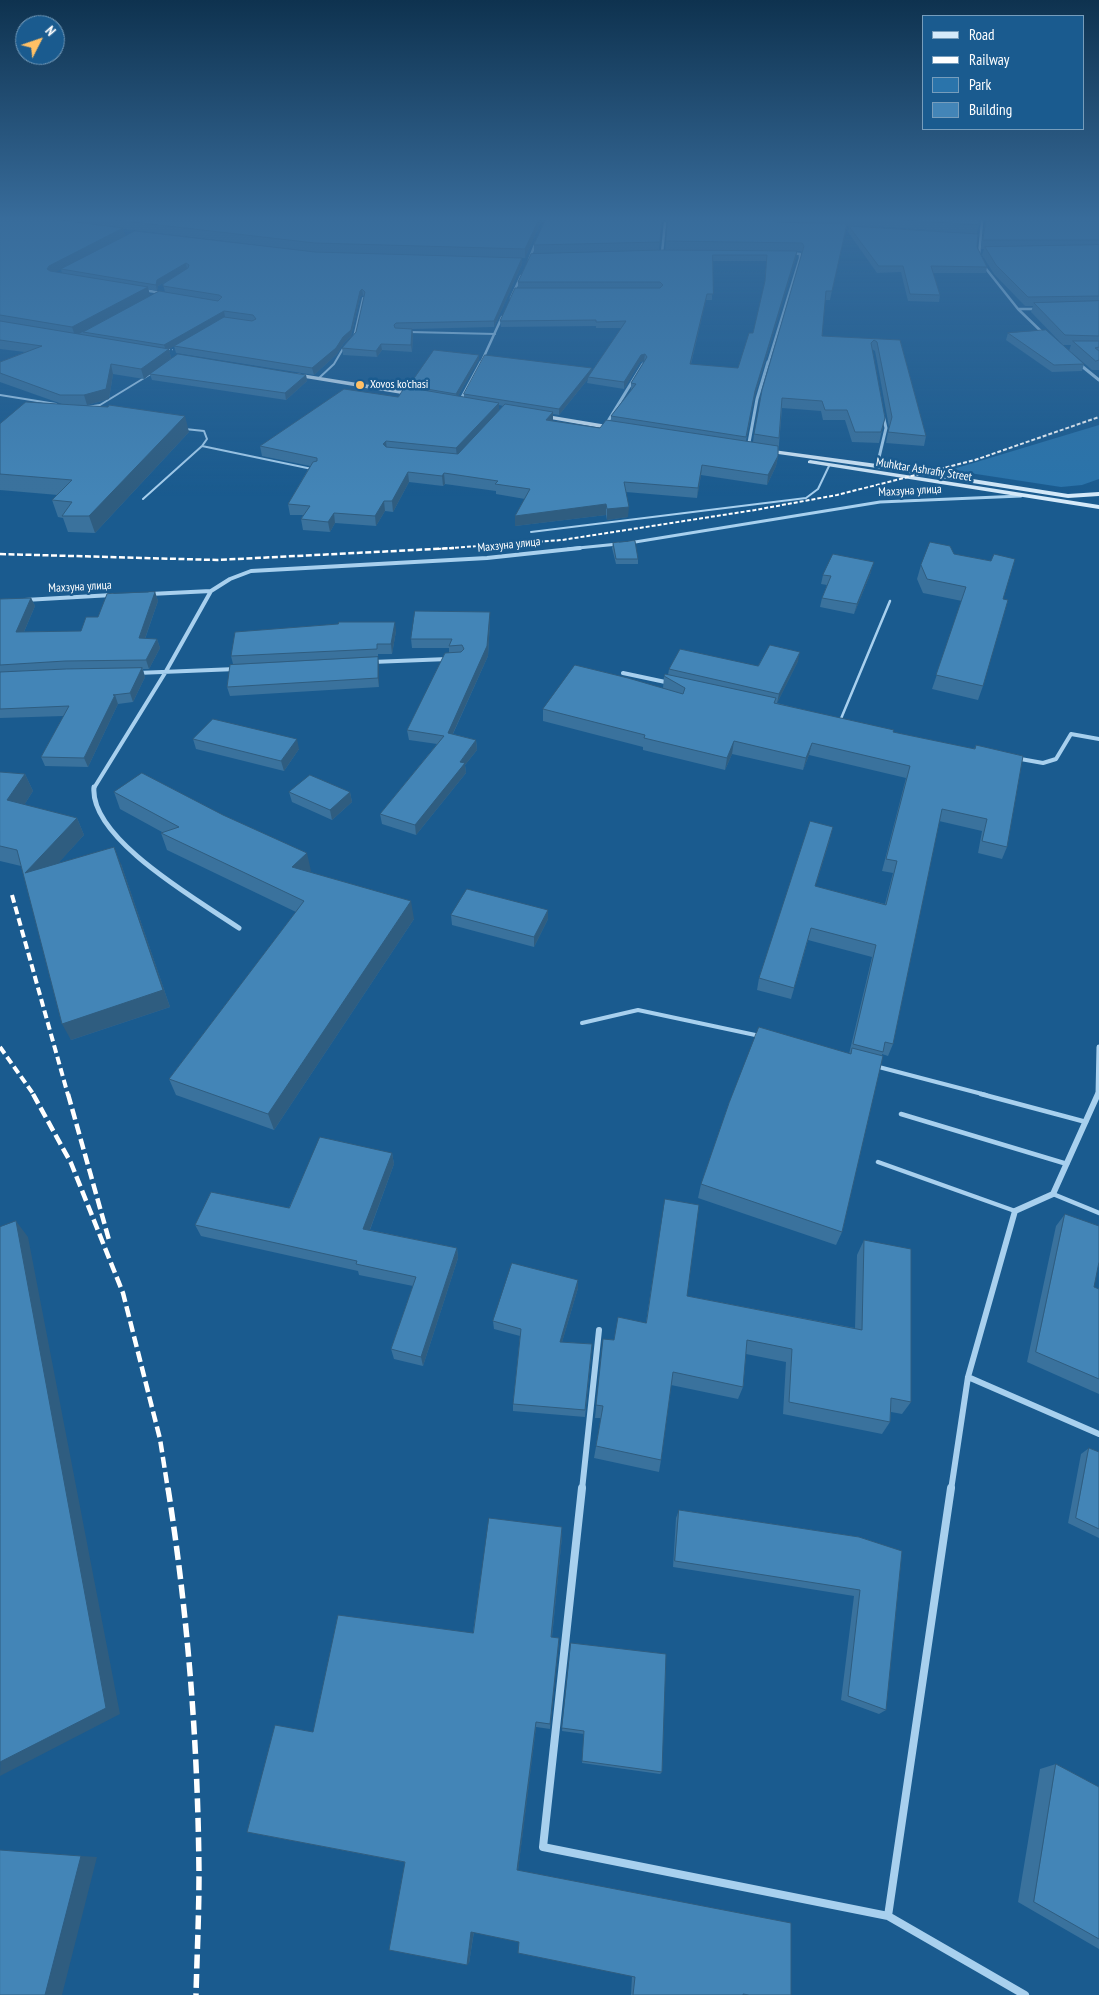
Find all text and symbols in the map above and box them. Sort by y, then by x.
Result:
north arrow [15,15,65,65]
legend [922,15,1084,130]
text: N [41,22,60,40]
text: Road [969,25,995,44]
text: Railway [969,50,1009,69]
text: Park [969,75,991,94]
text: Building [969,100,1012,119]
place label: Xovos ko'chasi [370,378,428,392]
marker: Xovos ko'chasi [354,379,366,391]
street label: Muhktar Ashrafiy Street [875,455,973,485]
street label: Махзуна улица [878,482,942,500]
street label: Махзуна улица [477,535,541,555]
street label: Махзуна улица [48,578,112,596]

